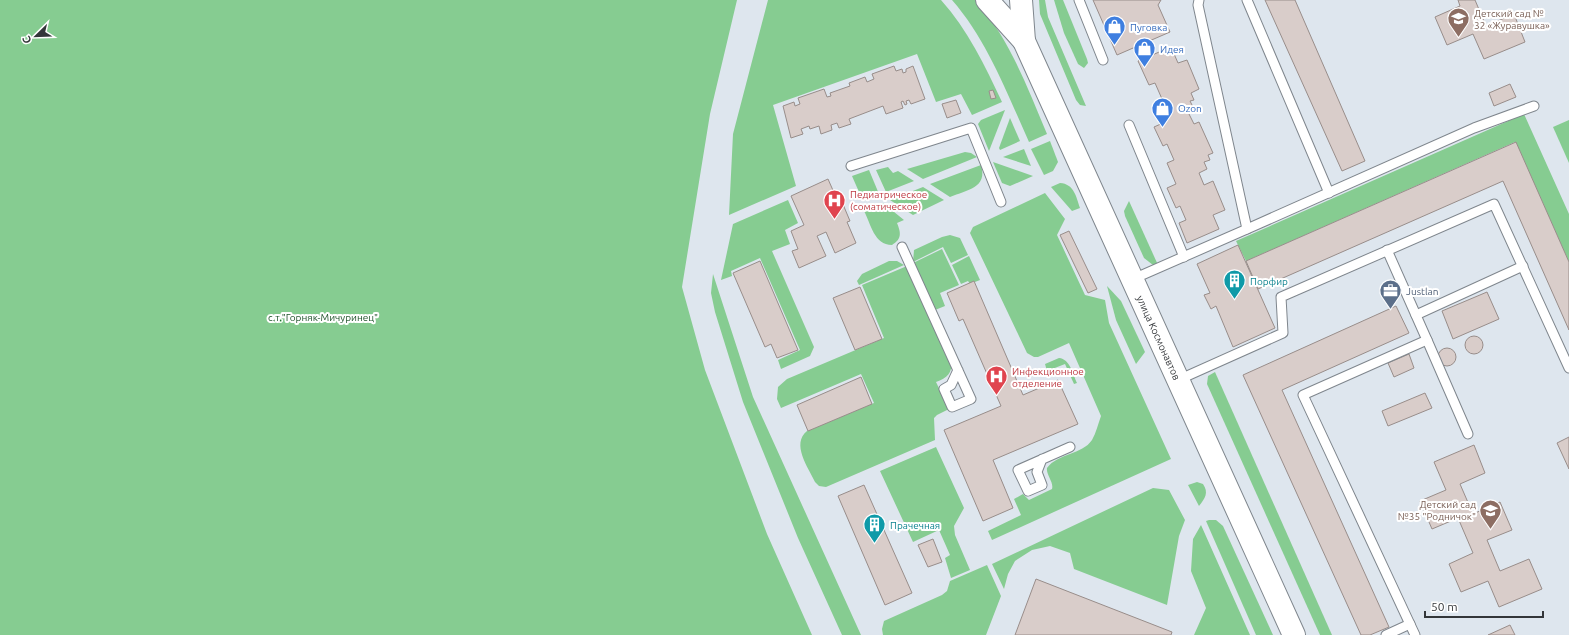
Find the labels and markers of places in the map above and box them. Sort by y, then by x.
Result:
school or university icon: Детский сад № 32 «Журавушка» [1446,6,1472,39]
place label: Детский сад № 32 «Журавушка» [1474,8,1550,31]
shop icon: Пуговка [1102,14,1128,47]
place label: Пуговка [1130,22,1167,33]
shop icon: Идея [1131,36,1157,69]
place label: Идея [1160,44,1184,55]
shop icon: Ozon [1149,95,1175,128]
place label: Ozon [1178,103,1202,114]
hospital icon: Педиатрическое (соматическое) [821,187,847,220]
place label: Педиатрическое (соматическое) [850,189,927,212]
building icon: Порфир [1222,268,1248,301]
place label: Порфир [1250,276,1288,287]
office icon: Justlan [1377,278,1403,311]
place label: Justlan [1406,286,1438,297]
hospital icon: Инфекционное отделение [983,364,1009,397]
place label: Инфекционное отделение [1012,366,1084,389]
school or university icon: Детский сад №35 "Родничок" [1478,497,1504,530]
place label: Детский сад №35 "Родничок" [1398,499,1476,522]
building icon: Прачечная [862,512,888,545]
place label: Прачечная [890,520,940,531]

